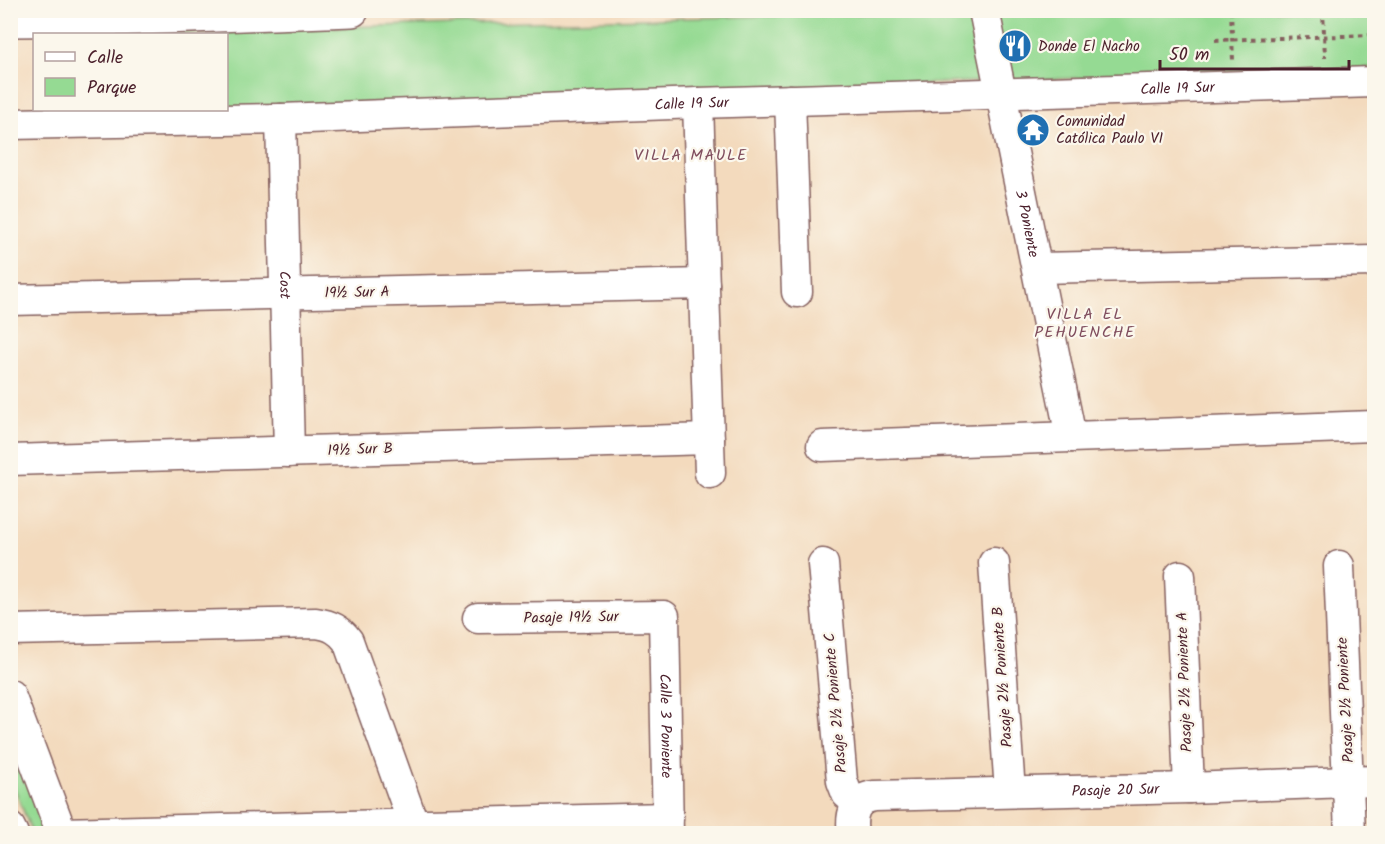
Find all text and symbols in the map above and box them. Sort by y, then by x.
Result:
restaurant icon: Donde El Nacho [997,28,1033,64]
legend [33,33,228,111]
scale bar [1160,33,1349,71]
place label: Donde El Nacho [1038,35,1140,59]
text: 50 m [1169,41,1209,70]
text: Calle [87,44,123,73]
text: Parque [87,74,136,103]
street label: Calle 19 Sur [1140,76,1216,102]
street label: Calle 19 Sur [654,91,730,118]
place label: Comunidad Católica Paulo VI [1056,110,1163,151]
temple icon: Comunidad Católica Paulo VI [1015,112,1051,148]
district label: VILLA MAULE [634,143,748,168]
street label: 3 Poniente [1008,188,1045,260]
street label: Cost [272,271,296,299]
street label: 19½ Sur A [324,280,390,306]
district label: VILLA EL PEHUENCHE [1034,302,1136,345]
street label: 19½ Sur B [327,437,393,463]
street label: Pasaje 19½ Sur [523,605,620,631]
street label: Pasaje 2½ Poniente B [986,606,1020,748]
street label: Pasaje 2½ Poniente A [1171,611,1199,753]
street label: Pasaje 2½ Poniente C [818,632,854,774]
street label: Pasaje 2½ Poniente [1331,636,1361,763]
street label: Calle 3 Poniente [652,673,678,779]
street label: Pasaje 20 Sur [1071,778,1161,804]

